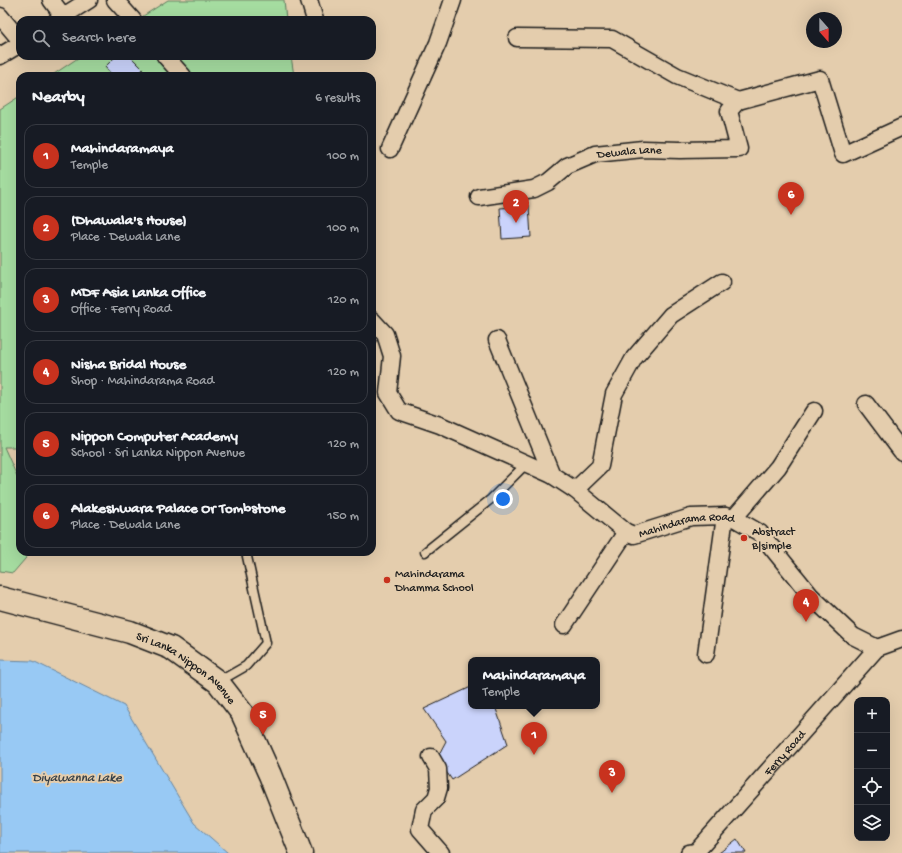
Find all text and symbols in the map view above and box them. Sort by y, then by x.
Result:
north arrow [806,12,842,48]
search box [16,16,376,60]
icon: search [30,27,52,49]
text: Search here [62,29,136,47]
text: Nearby [32,88,85,108]
text: 6 results [315,91,360,106]
text: Mahindaramaya [71,140,174,158]
street label: Dewala Lane [595,144,663,163]
text: 1 [43,149,49,164]
text: 100 m [327,149,359,164]
text: Temple [71,158,108,173]
pin: 6 [778,182,804,215]
pin: 2 [503,190,529,223]
text: (Dhawala's House) [71,212,187,230]
text: 2 [43,221,49,236]
text: 100 m [327,221,359,236]
text: Place · Dewala Lane [71,230,180,245]
text: MDF Asia Lanka Office [71,284,206,302]
text: 3 [43,293,49,308]
text: 120 m [328,293,359,308]
text: Office · Ferry Road [71,302,171,317]
text: Nisha Bridal House [71,356,186,374]
text: 4 [43,365,49,380]
text: 120 m [328,365,359,380]
text: Shop · Mahindarama Road [71,374,214,389]
text: Nippon Computer Academy [71,428,238,446]
text: 5 [43,437,49,452]
text: 120 m [328,437,359,452]
text: School · Sri Lanka Nippon Avenue [71,446,245,461]
your location [493,489,513,509]
text: Alakeshwara Palace Or Tombstone [71,500,286,518]
text: 6 [43,509,49,524]
text: 150 m [327,509,359,524]
street label: Mahindarama Road [637,511,737,542]
text: Place · Dewala Lane [71,518,180,533]
place label: Abstract B|simple [751,526,796,554]
marker: Abstract B|simple [739,533,749,543]
place label: Mahindarama Dhamma School [394,568,474,596]
marker: Mahindarama Dhamma School [382,575,392,585]
pin: 4 [793,589,819,622]
street label: Sri Lanka Nippon Avenue [134,630,238,708]
popup [468,657,600,709]
text: Mahindaramaya [483,667,585,685]
text: Temple [483,685,520,700]
map controls [854,697,890,841]
button: + [854,697,890,733]
pin: 5 [250,702,276,735]
pin: 1 [521,722,547,755]
street label: Ferry Road [761,728,810,780]
button: − [854,733,890,769]
pin: 3 [599,760,625,793]
button: locate [854,769,890,805]
water label: Diyawanna Lake [32,771,123,786]
button: layers [854,805,890,841]

